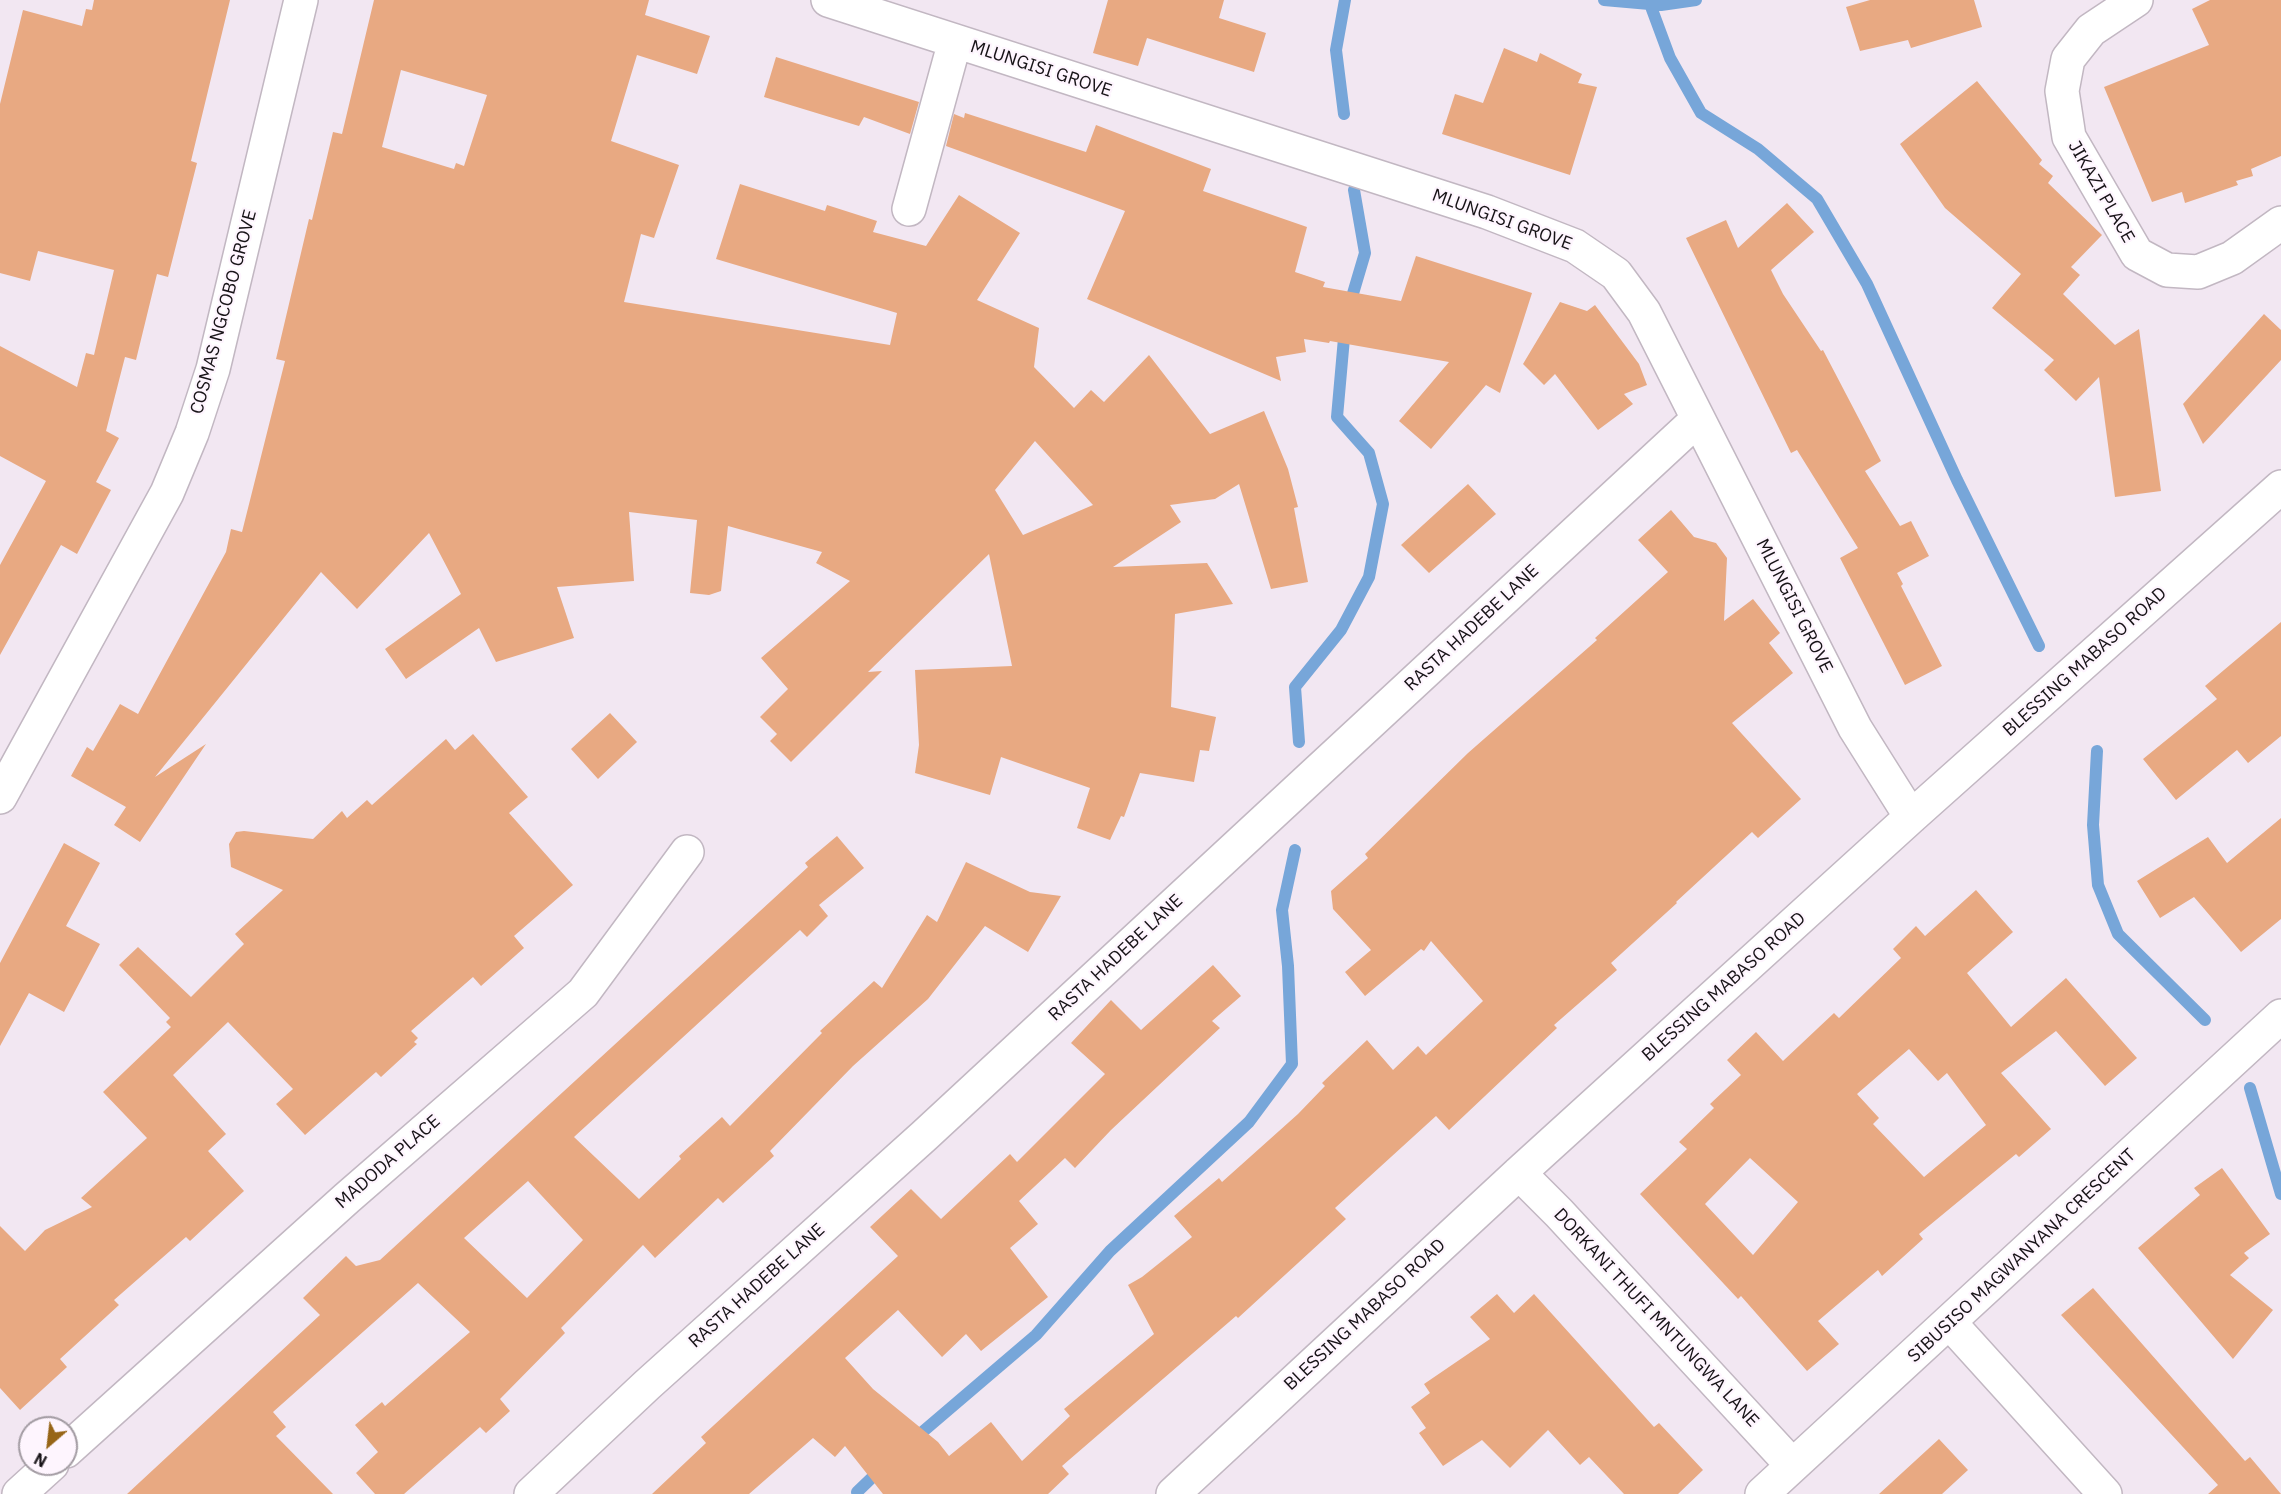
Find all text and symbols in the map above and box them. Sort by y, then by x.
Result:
street label: MLUNGISI GROVE [968,36,1114,102]
street label: JIKAZI PLACE [2063,137,2139,247]
street label: MLUNGISI GROVE [1429,185,1575,255]
street label: COSMAS NGCOBO GROVE [186,208,262,416]
street label: MLUNGISI GROVE [1751,535,1837,677]
street label: RASTA HADEBE LANE [1400,560,1544,696]
street label: BLESSING MABASO ROAD [1999,583,2171,741]
street label: RASTA HADEBE LANE [1044,890,1188,1026]
street label: BLESSING MABASO ROAD [1638,908,1810,1066]
street label: MADODA PLACE [331,1111,445,1213]
street label: SIBUSISO MAGWANYANA CRESCENT [1904,1145,2140,1367]
street label: DORKANI THUFI MNTUNGWA LANE [1549,1204,1763,1432]
street label: RASTA HADEBE LANE [685,1219,829,1353]
street label: BLESSING MABASO ROAD [1280,1235,1450,1395]
north arrow [18,1416,78,1476]
text: N [31,1449,50,1472]

